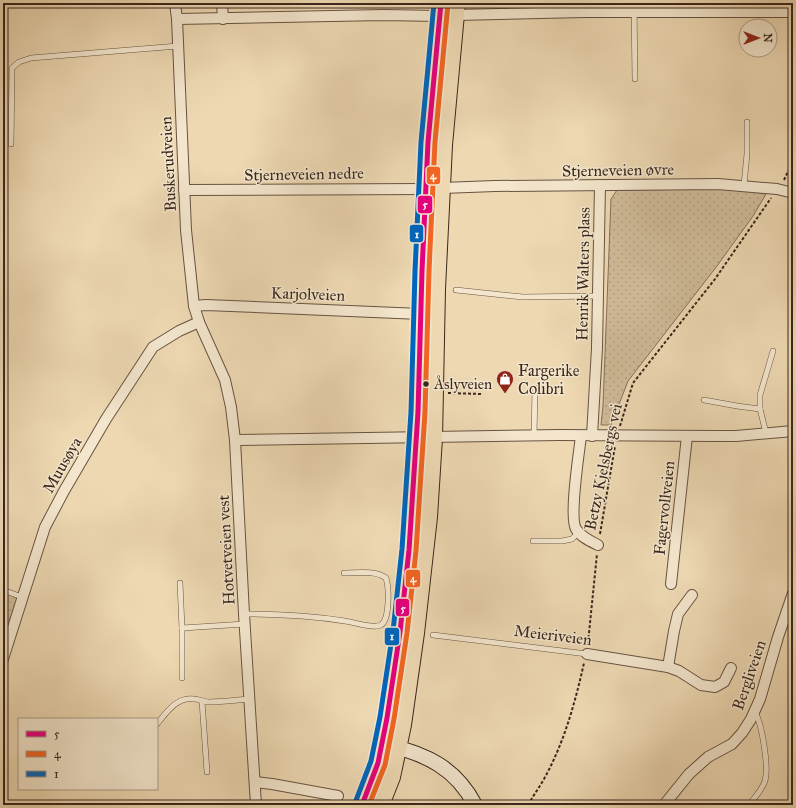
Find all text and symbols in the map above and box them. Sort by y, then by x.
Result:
north arrow [738,18,778,58]
text: N [761,33,774,43]
street label: Buskerudveien [156,116,180,212]
street label: Stjerneveien øvre [562,160,675,180]
street label: Stjerneveien nedre [244,163,364,185]
line badge: 4 [426,166,441,185]
text: 4 [430,169,437,183]
line badge: 5 [417,195,433,214]
text: 5 [422,198,428,211]
street label: Henrik Walters plass [572,207,594,341]
line badge: 1 [409,224,424,243]
text: 1 [415,228,420,241]
street label: Karjolveien [271,283,346,305]
place label: Fargerike Colibri [518,361,580,398]
shop icon: Fargerike Colibri [495,369,515,394]
place label: Åslyveien [433,375,492,393]
marker: Åslyveien [421,379,431,389]
street label: Betzy Kjelsbergs vei [580,401,627,532]
street label: Muusøya [38,433,86,496]
street label: Fagervollveien [650,459,679,556]
street label: Hotvetveien vest [214,494,238,606]
line badge: 4 [405,569,421,588]
text: 4 [410,572,417,586]
line badge: 5 [395,598,410,617]
text: 5 [400,602,406,615]
street label: Meieriveien [513,621,593,649]
line badge: 1 [384,627,400,646]
text: 1 [390,630,395,643]
street label: Bergliveien [728,637,771,713]
legend [18,718,158,790]
text: 5 [54,727,60,741]
text: 4 [54,747,61,761]
text: 1 [54,767,59,781]

